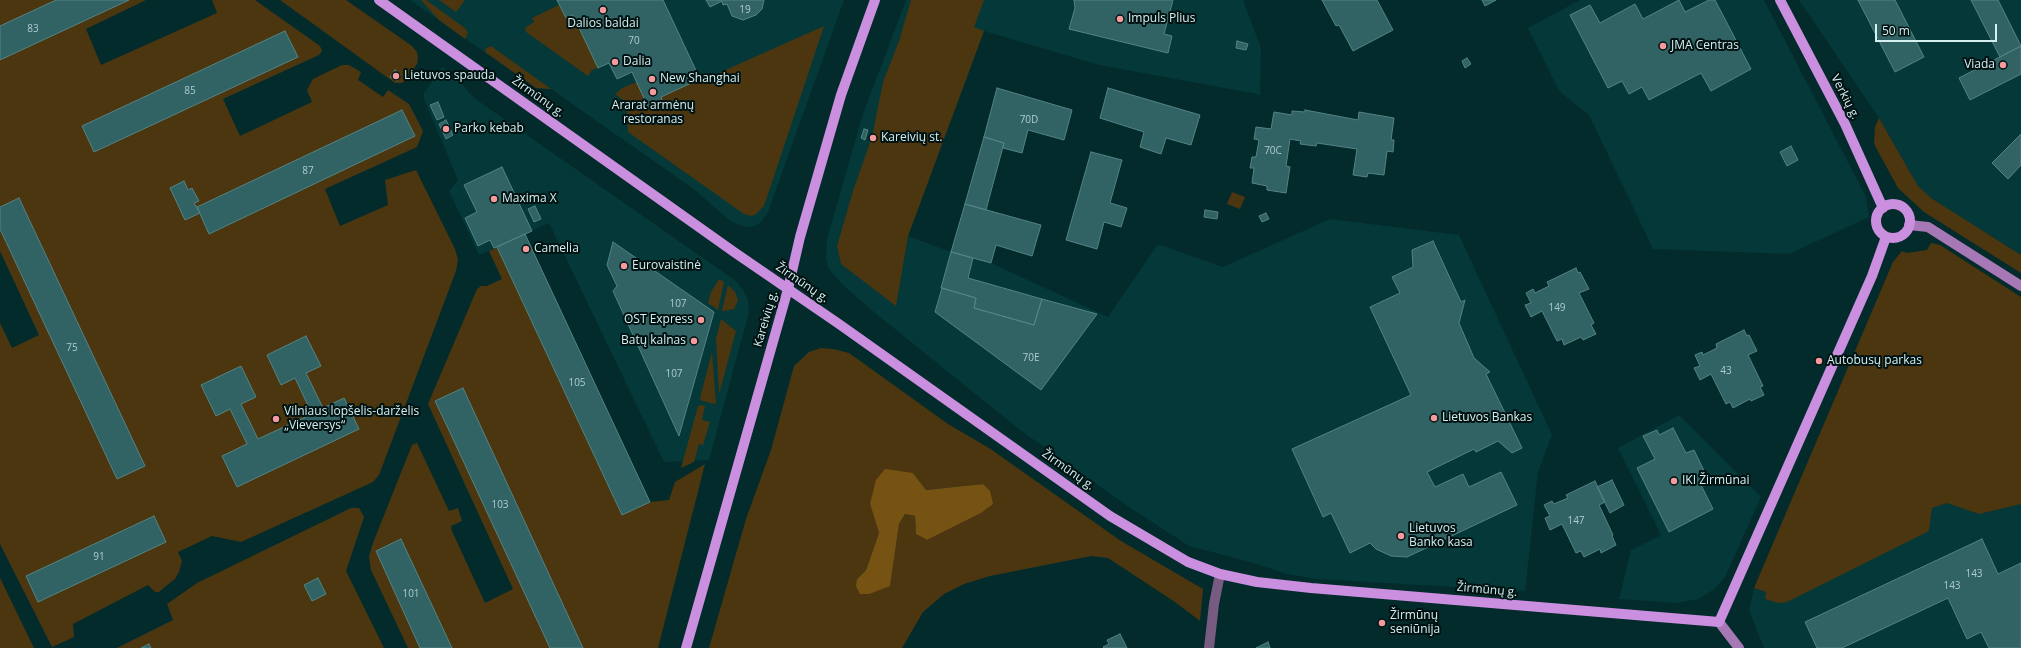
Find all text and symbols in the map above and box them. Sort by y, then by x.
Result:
house number: 19 [739,4,751,16]
marker: Dalios baldai [598,5,608,15]
place label: Impuls Plius [1128,12,1195,26]
marker: Impuls Plius [1115,14,1125,24]
scale bar [1877,16,1999,42]
place label: Dalios baldai [567,17,639,31]
text: 50 m [1882,22,1910,39]
house number: 83 [27,23,39,35]
house number: 70 [628,35,640,47]
place label: JMA Centras [1671,39,1739,53]
marker: JMA Centras [1658,41,1668,51]
place label: Dalia [623,55,651,69]
marker: Dalia [610,57,620,67]
place label: Viada [1964,58,1995,72]
marker: Viada [1998,60,2008,70]
place label: Lietuvos spauda [404,69,495,83]
marker: Lietuvos spauda [391,71,401,81]
place label: New Shanghai [660,72,740,86]
street label: Verkių g. [1828,72,1862,122]
street label: Žirmūnų g. [509,74,567,120]
marker: New Shanghai [647,74,657,84]
house number: 85 [184,85,196,97]
marker: Ararat armėnų restoranas [648,87,658,97]
place label: Ararat armėnų restoranas [612,99,694,127]
house number: 70D [1020,114,1038,126]
place label: Parko kebab [454,122,524,136]
marker: Parko kebab [441,124,451,134]
place label: Kareivių st. [881,131,942,145]
marker: Kareivių st. [868,133,878,143]
house number: 70C [1264,145,1282,157]
house number: 87 [302,165,314,177]
place label: Maxima X [502,192,557,206]
marker: Maxima X [489,194,499,204]
place label: Camelia [534,242,579,256]
marker: Camelia [521,244,531,254]
place label: Eurovaistinė [632,259,701,273]
street label: Žirmūnų g. [773,260,831,306]
marker: Eurovaistinė [619,261,629,271]
street label: Kareivių g. [751,289,781,349]
house number: 107 [669,298,687,310]
house number: 149 [1548,302,1566,314]
place label: OST Express [624,313,693,327]
marker: OST Express [696,315,706,325]
place label: Batų kalnas [621,334,686,348]
marker: Batų kalnas [689,336,699,346]
house number: 75 [66,342,78,354]
house number: 70E [1023,352,1039,364]
place label: Autobusų parkas [1827,354,1922,368]
marker: Autobusų parkas [1814,356,1824,366]
house number: 43 [1720,365,1732,377]
house number: 107 [665,368,683,380]
house number: 105 [568,377,586,389]
place label: Vilniaus lopšelis-darželis „Vieversys“ [284,405,419,433]
place label: Lietuvos Bankas [1442,411,1532,425]
marker: Lietuvos Bankas [1429,413,1439,423]
marker: Vilniaus lopšelis-darželis „Vieversys“ [271,414,281,424]
street label: Žirmūnų g. [1039,447,1097,493]
place label: IKI Žirmūnai [1682,474,1749,488]
marker: IKI Žirmūnai [1669,476,1679,486]
house number: 103 [491,499,509,511]
house number: 147 [1567,515,1585,527]
place label: Lietuvos Banko kasa [1409,522,1473,550]
marker: Lietuvos Banko kasa [1396,531,1406,541]
house number: 91 [93,551,105,563]
house number: 143 [1965,568,1983,580]
street label: Žirmūnų g. [1456,580,1518,600]
house number: 143 [1943,580,1961,592]
house number: 101 [402,588,420,600]
place label: Žirmūnų seniūnija [1390,609,1440,637]
marker: Žirmūnų seniūnija [1377,618,1387,628]

